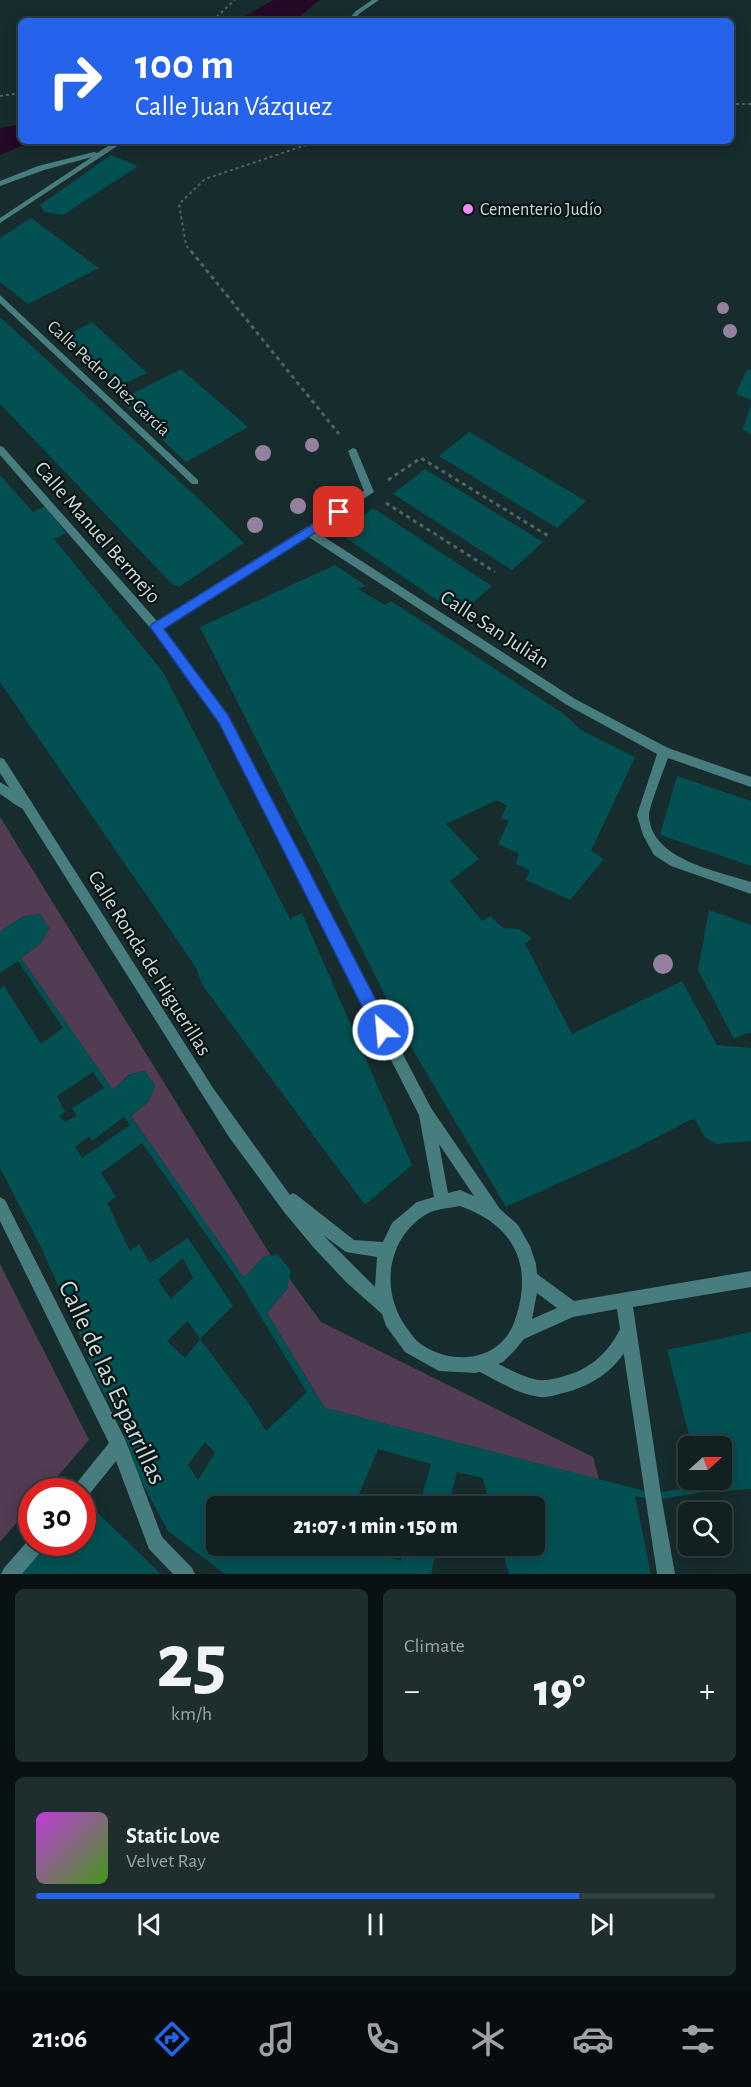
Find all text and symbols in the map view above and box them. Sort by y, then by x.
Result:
icon: right [36,42,114,120]
text: 100 m [135,44,234,86]
text: Calle Juan Vázquez [135,93,332,120]
place label: Cementerio Judío [480,201,602,219]
marker: Cementerio Judío [461,202,475,216]
street label: Calle Pedro Díez García [43,317,173,440]
street label: Calle Manuel Bermejo [31,458,165,607]
pin [313,486,364,537]
icon: arrive [322,495,355,528]
street label: Calle San Julián [437,587,553,672]
street label: Calle Ronda de Higuerillas [84,867,215,1059]
position arrow [351,998,415,1062]
street label: Calle de las Esparrillas [54,1277,171,1488]
north arrow [678,1436,732,1490]
map controls [678,1436,732,1556]
speed limit sign: 30 [18,1478,96,1556]
button: search [678,1502,732,1556]
text: 21:07 · 1 min · 150 m [293,1515,458,1537]
text: 25 [156,1624,227,1702]
text: Climate [404,1636,465,1656]
text: 19° [534,1669,585,1714]
text: − [404,1675,420,1708]
text: + [699,1675,715,1708]
text: km/h [171,1704,212,1724]
text: Static Love [126,1825,220,1847]
text: Velvet Ray [126,1851,206,1871]
icon: previous [133,1908,166,1941]
icon: pause [359,1908,392,1941]
icon: next [585,1908,618,1941]
icon: directions [151,2018,193,2060]
icon: music [256,2018,298,2060]
icon: phone [361,2018,403,2060]
icon: climate [467,2018,509,2060]
icon: car [572,2018,614,2060]
icon: filters [677,2018,719,2060]
text: 21:06 [32,2025,87,2052]

